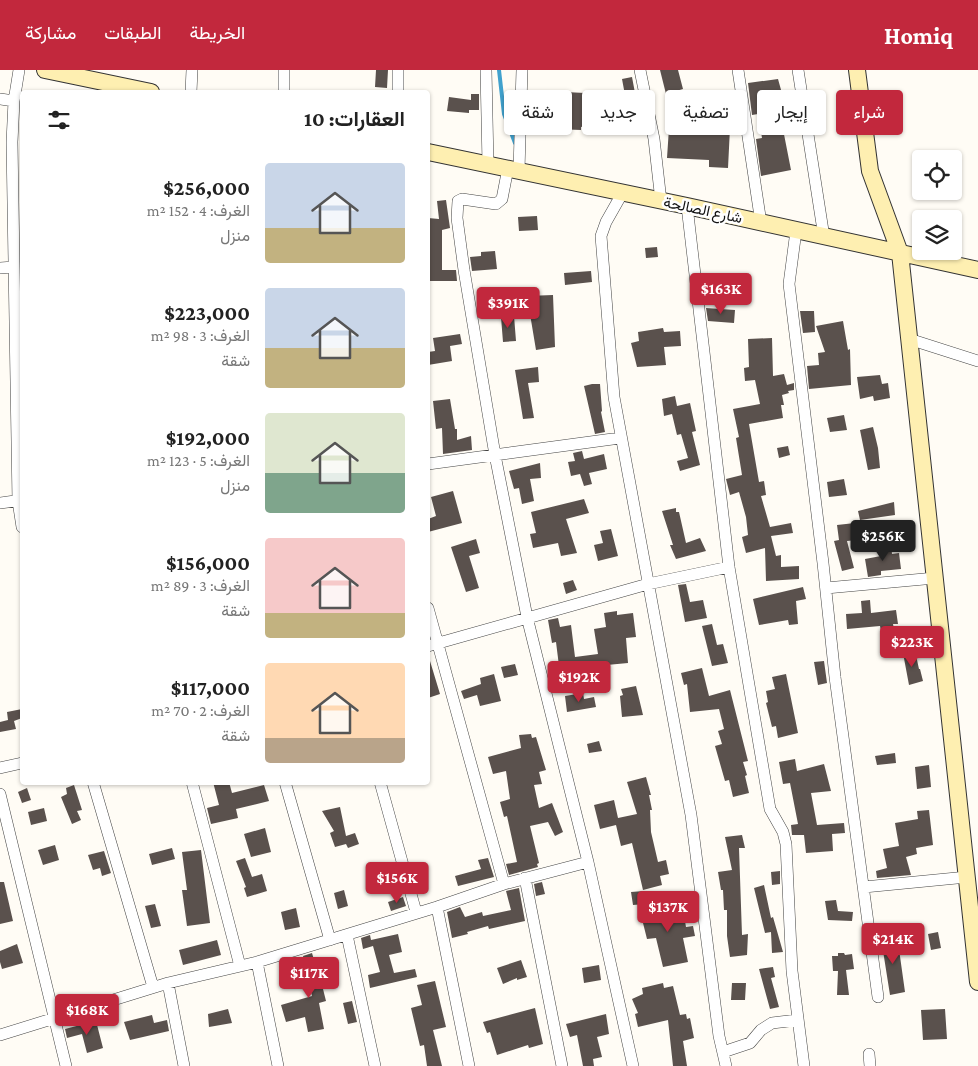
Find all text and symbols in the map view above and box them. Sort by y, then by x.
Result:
text: Homiq [884,22,953,49]
text: مشاركة [25,23,76,43]
text: الطبقات [104,23,161,43]
text: الخريطة [189,23,245,43]
chip: شقة [504,90,572,135]
chip: جديد [582,90,655,135]
chip: تصفية [665,90,747,135]
chip: إيجار [757,90,826,135]
chip: شراء [836,90,903,135]
icon: filters [45,106,73,134]
text: العقارات: 10 [304,107,405,131]
map controls [912,150,962,260]
button: locate [912,150,962,200]
text: $256,000 [163,176,250,200]
icon: home [305,183,365,243]
street label: شارع الصالحة [662,194,744,229]
text: الغرف: 4 · 152 m² [147,202,250,219]
button: layers [912,210,962,260]
text: منزل [220,227,250,244]
pin: $163K [686,272,756,315]
text: $163K [701,280,741,297]
pin: $391K [473,286,543,329]
text: $391K [488,294,528,311]
text: $223,000 [164,301,250,325]
icon: home [305,308,365,368]
text: الغرف: 3 · 98 m² [151,327,250,344]
text: شقة [221,352,250,369]
text: $192,000 [166,426,250,450]
icon: home [305,433,365,493]
text: الغرف: 5 · 123 m² [147,452,250,469]
text: منزل [220,477,250,494]
pin: $256K [848,520,918,562]
text: $256K [862,527,904,544]
text: $156,000 [166,551,250,575]
icon: home [305,558,365,618]
text: الغرف: 3 · 89 m² [151,577,250,594]
text: شقة [221,602,250,619]
pin: $223K [877,626,947,668]
text: $223K [891,633,933,650]
pin: $192K [544,660,614,703]
text: $192K [559,668,599,685]
text: $117,000 [171,676,250,700]
icon: home [305,683,365,743]
text: الغرف: 2 · 70 m² [151,702,250,719]
text: شقة [221,727,250,744]
pin: $156K [362,862,432,904]
text: $156K [377,869,417,886]
pin: $137K [633,890,703,933]
text: $137K [648,898,688,915]
pin: $214K [858,922,928,965]
text: $214K [873,930,913,947]
pin: $117K [274,956,344,999]
text: $117K [290,964,328,981]
pin: $168K [52,994,122,1036]
text: $168K [66,1001,108,1018]

